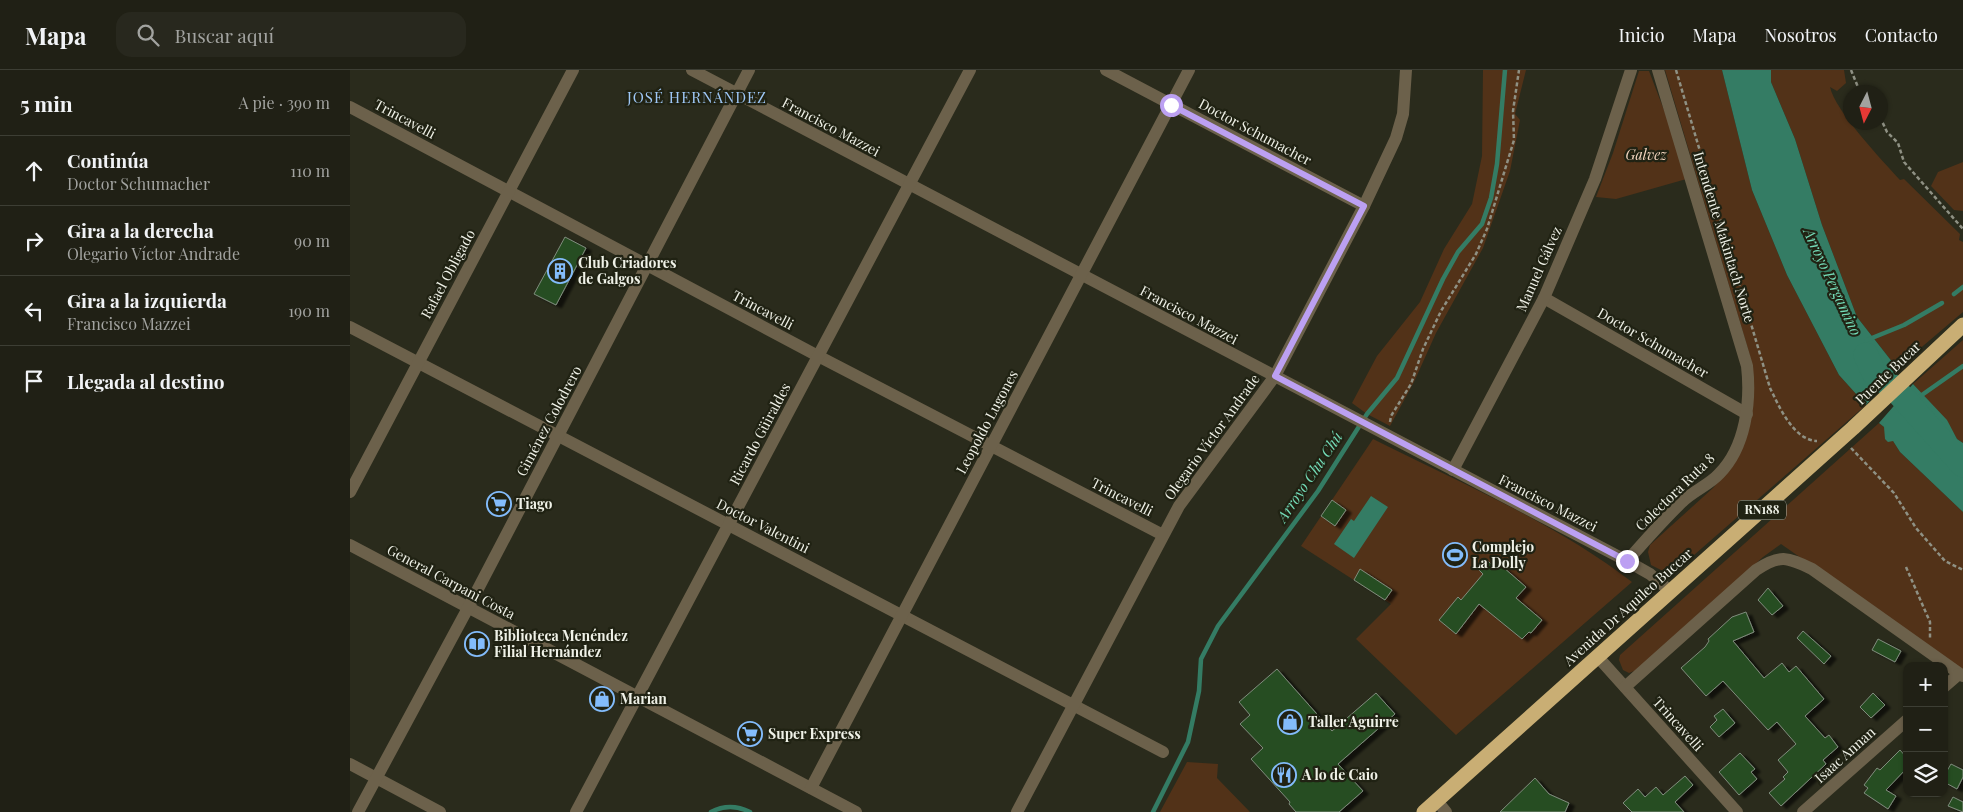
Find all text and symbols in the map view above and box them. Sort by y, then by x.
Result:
search box [116,12,466,57]
text: Mapa [25,19,86,51]
icon: search [134,21,162,49]
text: Buscar aquí [174,22,274,48]
text: Inicio [1619,23,1665,47]
text: Mapa [1693,23,1737,47]
text: Nosotros [1765,23,1837,47]
text: Contacto [1865,23,1938,47]
north arrow [1843,85,1888,130]
district label: JOSÉ HERNÁNDEZ [626,87,767,107]
text: 5 min [20,89,73,117]
text: A pie · 390 m [239,92,330,113]
street label: Francisco Mazzei [779,93,883,160]
street label: Trincavelli [371,94,439,143]
route start [1160,94,1183,117]
street label: Doctor Schumacher [1196,94,1316,170]
park label: Galvez [1626,145,1667,164]
text: Continúa [67,147,149,173]
street label: Intendente Makintach Norte [1689,149,1760,325]
icon: ahead [20,157,48,185]
text: 110 m [290,160,330,181]
text: Doctor Schumacher [67,173,210,194]
text: Gira a la derecha [67,217,214,243]
street label: Manuel Gálvez [1511,223,1566,314]
water label: Arroyo Pergamino [1798,223,1867,339]
street label: Rafael Obligado [416,226,479,322]
icon: right [20,227,48,255]
text: 90 m [294,230,330,251]
text: Olegario Víctor Andrade [67,243,240,264]
place label: Club Criadores de Galgos [578,253,676,288]
building icon: Club Criadores de Galgos [547,258,573,284]
street label: Francisco Mazzei [1137,281,1241,348]
street label: Trincavelli [729,285,797,334]
text: Gira a la izquierda [67,287,227,313]
icon: left [20,297,48,325]
text: 190 m [288,300,330,321]
street label: Doctor Schumacher [1594,303,1713,382]
text: Francisco Mazzei [67,313,191,334]
street label: Puente Bucar [1851,336,1925,409]
street label: Giménez Colodrero [511,362,586,479]
icon: arrive [20,367,48,395]
street label: Leopoldo Lugones [951,367,1022,477]
text: Llegada al destino [67,368,225,394]
street label: Olegario Víctor Andrade [1159,370,1264,504]
street label: Ricardo Güiraldes [725,380,794,488]
water label: Arroyo Chu Chú [1271,428,1347,527]
street label: Colectora Ruta 8 [1631,449,1719,535]
street label: Francisco Mazzei [1496,470,1601,536]
street label: Trincavelli [1088,473,1156,520]
supermarket icon: Tiago [486,491,512,517]
place label: Tiago [516,494,553,513]
street label: Doctor Valentini [714,494,813,557]
road number: RN188 [1738,500,1786,520]
place label: Complejo La Dolly [1472,537,1534,572]
street label: General Carpani Costa [384,540,519,623]
sports icon: Complejo La Dolly [1442,542,1468,568]
street label: Avenida Dr Aquileo Buccar [1558,543,1697,670]
route end [1616,550,1639,573]
place label: Biblioteca Menéndez Filial Hernández [494,626,628,661]
library icon: Biblioteca Menéndez Filial Hernández [464,631,490,657]
map controls [1903,662,1948,797]
button: + [1903,662,1948,707]
shop icon: Marian [589,686,615,712]
place label: Marian [620,689,667,708]
street label: Trincavelli [1649,692,1708,755]
button: − [1903,707,1948,752]
shop icon: Taller Aguirre [1277,709,1303,735]
place label: Taller Aguirre [1308,712,1399,731]
supermarket icon: Super Express [737,721,763,747]
street label: Isaac Annan [1810,722,1880,787]
place label: Super Express [768,724,861,743]
button: layers [1903,752,1948,797]
restaurant icon: A lo de Caio [1271,762,1297,788]
place label: A lo de Caio [1301,765,1378,784]

